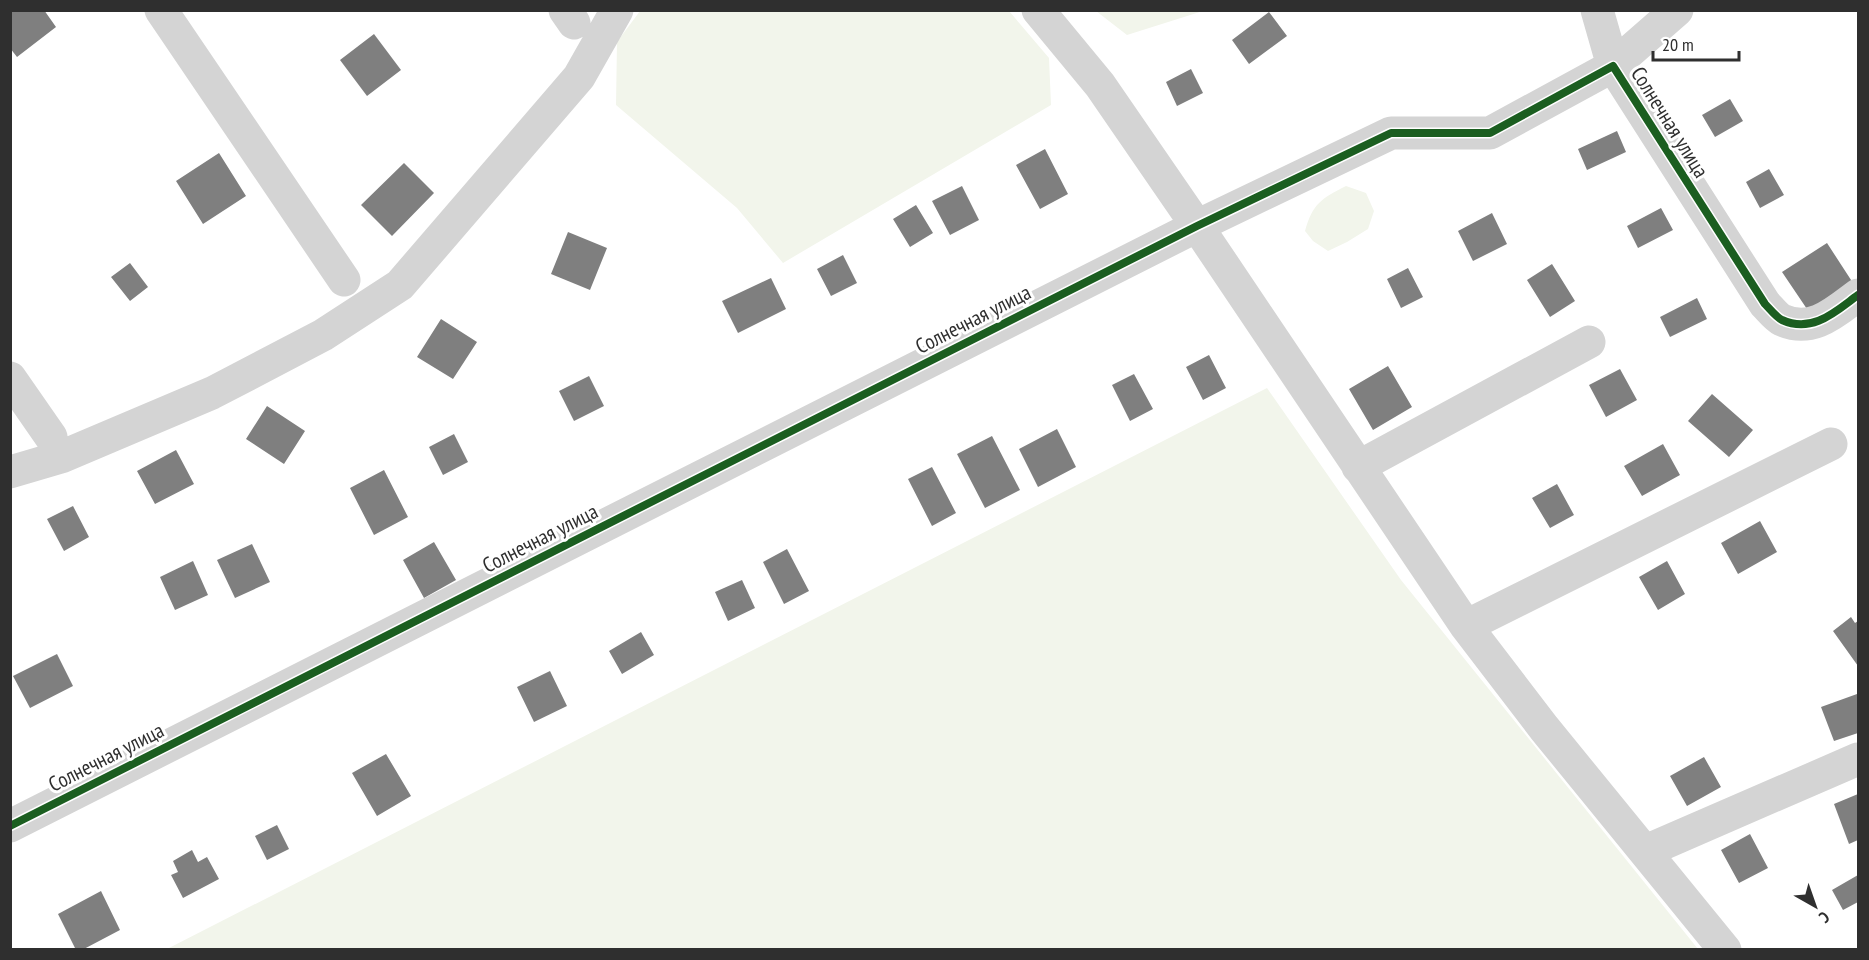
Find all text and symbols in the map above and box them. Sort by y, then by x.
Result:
scale bar [1653,24,1738,62]
text: 20 m [1662,33,1694,56]
street label: Солнечная улица [1625,61,1715,183]
street label: Солнечная улица [911,278,1035,360]
street label: Солнечная улица [478,497,602,579]
street label: Солнечная улица [44,716,168,798]
north arrow [1785,876,1845,936]
text: С [1815,907,1834,928]

